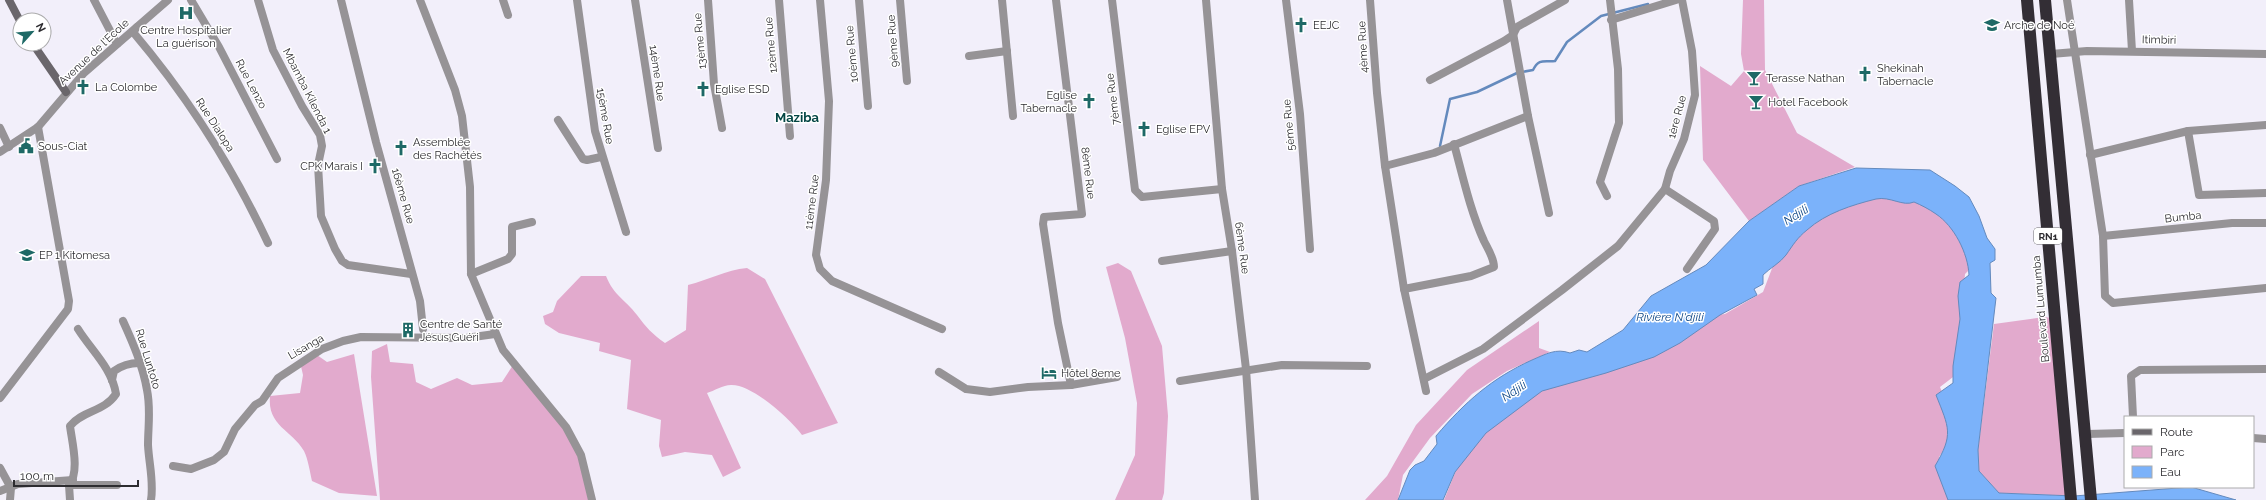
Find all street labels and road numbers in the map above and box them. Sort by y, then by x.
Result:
street label: 13ème Rue [691,12,709,70]
street label: 9ème Rue [885,14,901,68]
street label: Avenue de l'Ecole [56,16,132,88]
street label: 12ème Rue [762,16,780,74]
street label: 4ème Rue [1355,20,1371,73]
street label: 10ème Rue [843,24,861,83]
street label: Itimbiri [2142,33,2176,47]
street label: 14ème Rue [647,44,667,102]
street label: Mbamba Kilenda 1 [280,46,334,136]
street label: Rue Lenzo [233,57,270,111]
street label: 7ème Rue [1103,72,1123,126]
street label: 15ème Rue [594,87,616,146]
street label: 1ère Rue [1665,93,1689,140]
street label: Rue Dialopa [193,96,237,154]
street label: 5ème Rue [1280,98,1298,151]
street label: 8ème Rue [1078,146,1098,200]
street label: 16ème Rue [389,167,417,226]
street label: 11ème Rue [802,173,822,230]
street label: Bumba [2164,209,2202,225]
street label: 6ème Rue [1232,221,1252,275]
road number: RN1 [2034,228,2062,244]
street label: Boulevard Lumumba [2030,255,2052,363]
street label: Rue Luntoto [133,327,163,391]
street label: Lisanga [286,332,326,362]

